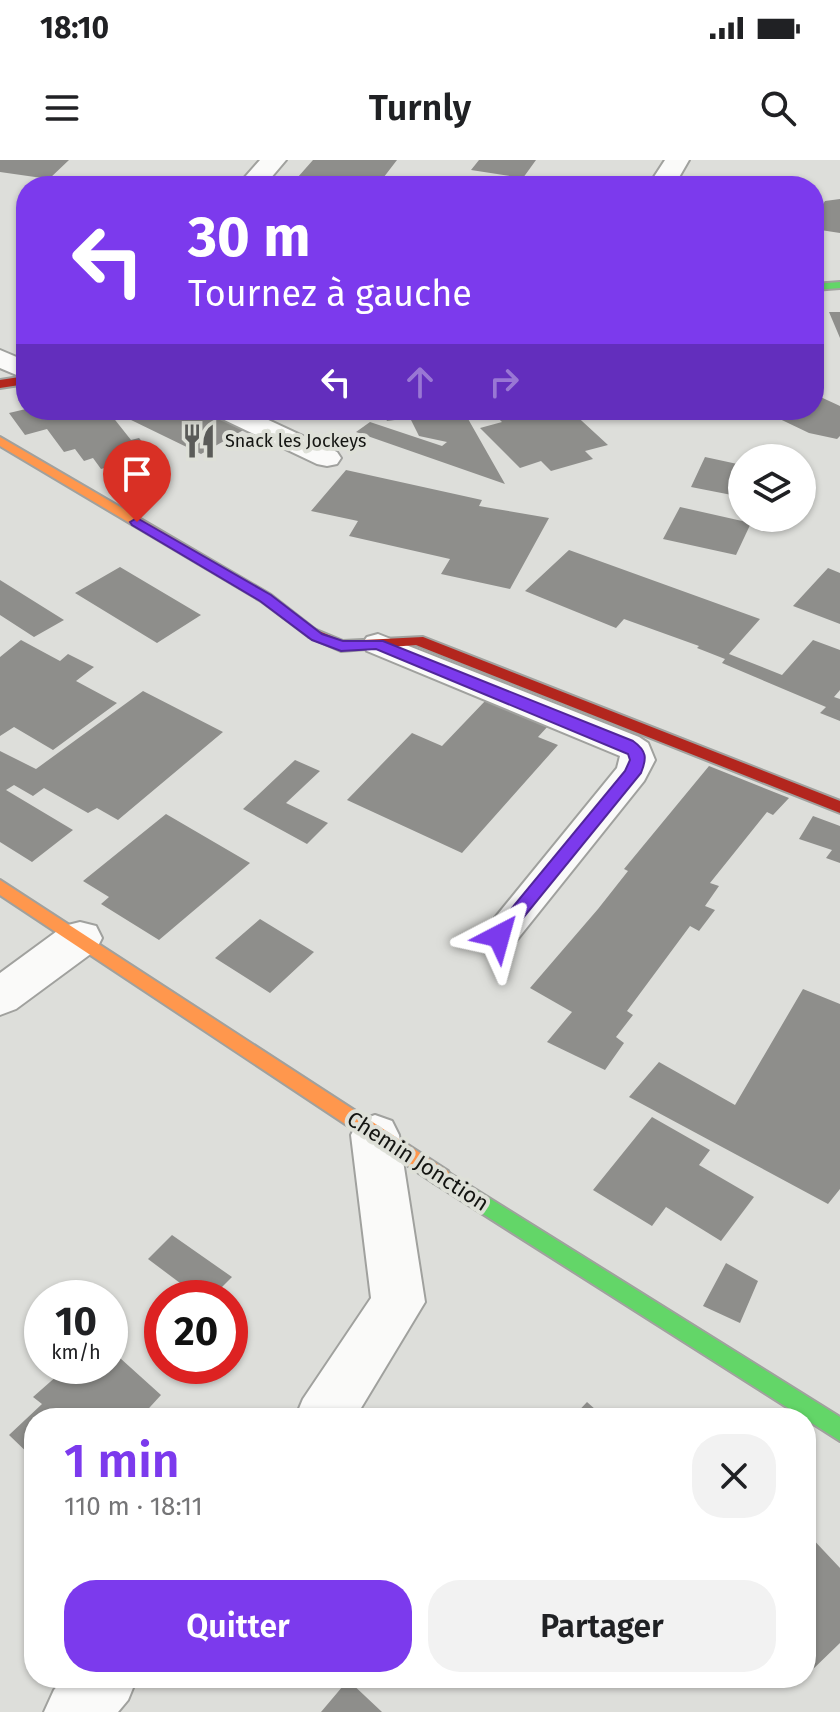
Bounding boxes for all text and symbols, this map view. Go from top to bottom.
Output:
text: 18:10 [40,10,109,46]
icon: menu [40,86,84,130]
text: Turnly [369,86,471,130]
icon: search [756,86,800,130]
text: 30 m [188,204,310,271]
icon: left [56,208,160,312]
text: Tournez à gauche [188,272,472,316]
icon: left [314,360,358,404]
icon: ahead [398,360,442,404]
icon: right [482,360,526,404]
restaurant icon: Snack les Jockeys [180,422,218,460]
place label: Snack les Jockeys [225,430,366,452]
pin [103,440,171,522]
map controls [728,444,816,532]
button: layers [728,444,816,532]
icon: arrive [115,452,159,496]
position arrow [457,894,541,978]
street label: Chemin Jonction [342,1105,494,1217]
speed limit sign: 20 [144,1280,248,1384]
text: 10 [55,1298,97,1346]
text: km/h [51,1340,101,1364]
text: 1 min [64,1432,180,1490]
button: close [692,1434,776,1518]
text: 110 m · 18:11 [64,1491,203,1522]
button: Quitter [64,1580,412,1672]
button: Partager [428,1580,776,1672]

